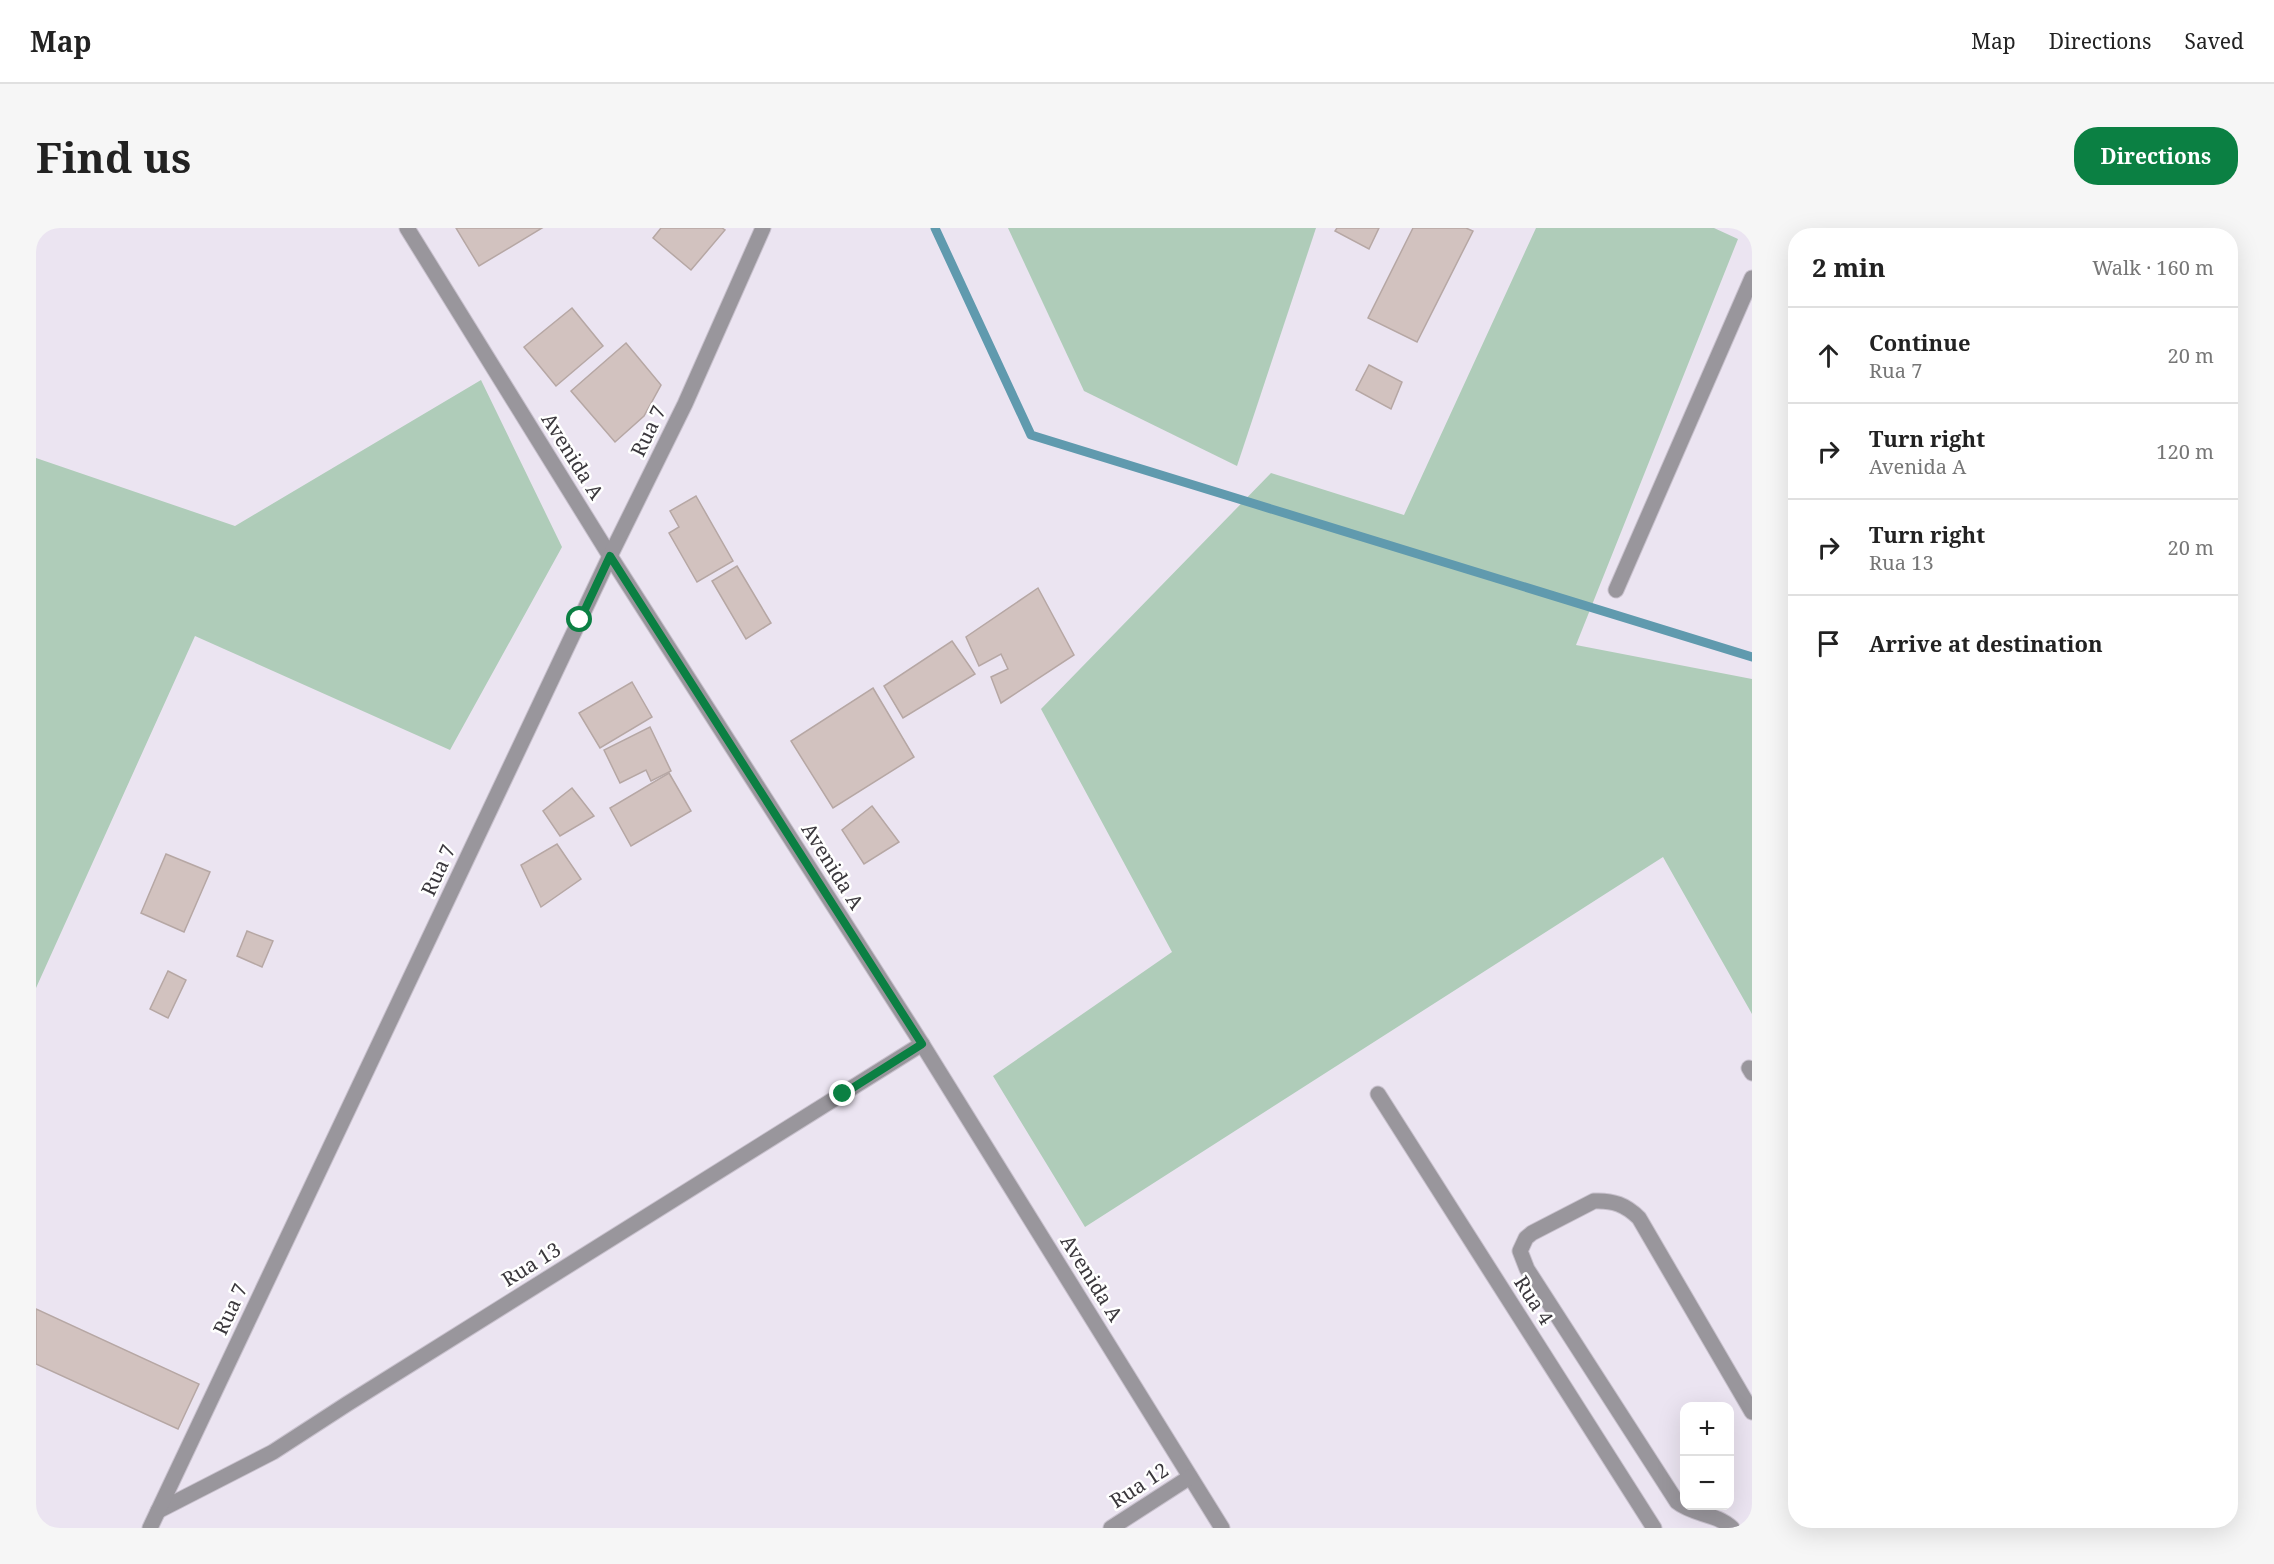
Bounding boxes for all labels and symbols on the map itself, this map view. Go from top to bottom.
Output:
street label: Rua 7 [624,401,672,461]
street label: Avenida A [536,408,611,505]
route start [566,606,592,632]
street label: Avenida A [796,818,871,915]
street label: Rua 7 [414,840,462,900]
route end [829,1080,855,1106]
street label: Avenida A [1055,1230,1130,1327]
street label: Rua 13 [496,1235,566,1293]
street label: Rua 4 [1508,1270,1560,1330]
street label: Rua 7 [206,1279,254,1339]
street label: Rua 12 [1105,1456,1173,1514]

